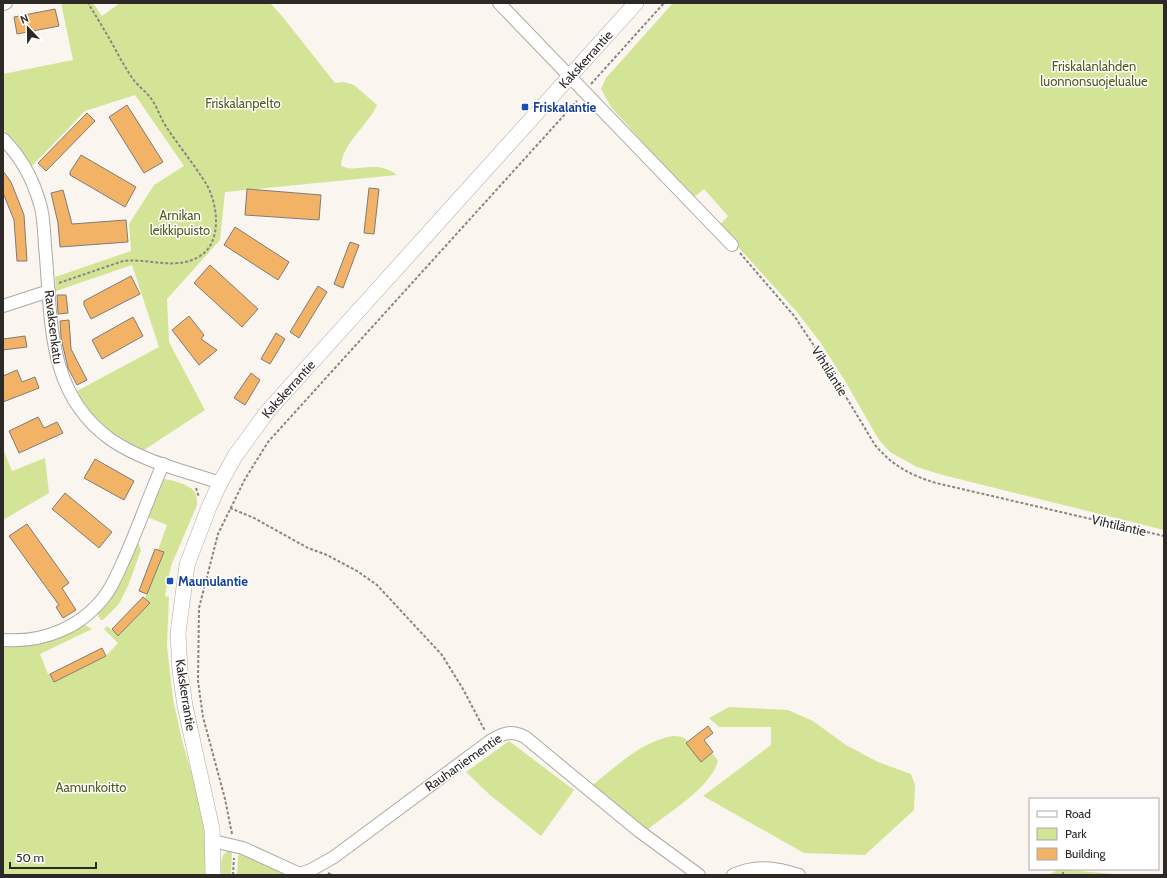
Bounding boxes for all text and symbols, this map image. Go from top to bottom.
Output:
north arrow [8,8,48,48]
text: N [18,11,30,27]
street label: Kakskerrantie [555,27,616,91]
park label: Friskalanlahden luonnonsuojelualue [1040,58,1148,90]
park label: Friskalanpelto [205,95,281,111]
place label: Friskalantie [533,99,597,115]
marker: Friskalantie [520,102,530,112]
park label: Arnikan leikkipuisto [150,207,210,238]
street label: Ravaksenkatu [42,289,67,365]
street label: Vihtiläntie [808,343,852,399]
street label: Kakskerrantie [258,356,318,421]
street label: Vihtiläntie [1090,511,1148,539]
place label: Maunulantie [178,573,248,589]
marker: Maunulantie [165,576,175,586]
street label: Kakskerrantie [172,658,200,732]
street label: Rauhaniementie [422,729,505,794]
park label: Aamunkoitto [55,779,127,795]
legend [1029,798,1159,870]
text: Road [1065,806,1091,821]
text: Park [1065,826,1087,841]
scale bar [10,844,96,870]
text: Building [1065,846,1107,861]
text: 50 m [16,850,44,865]

